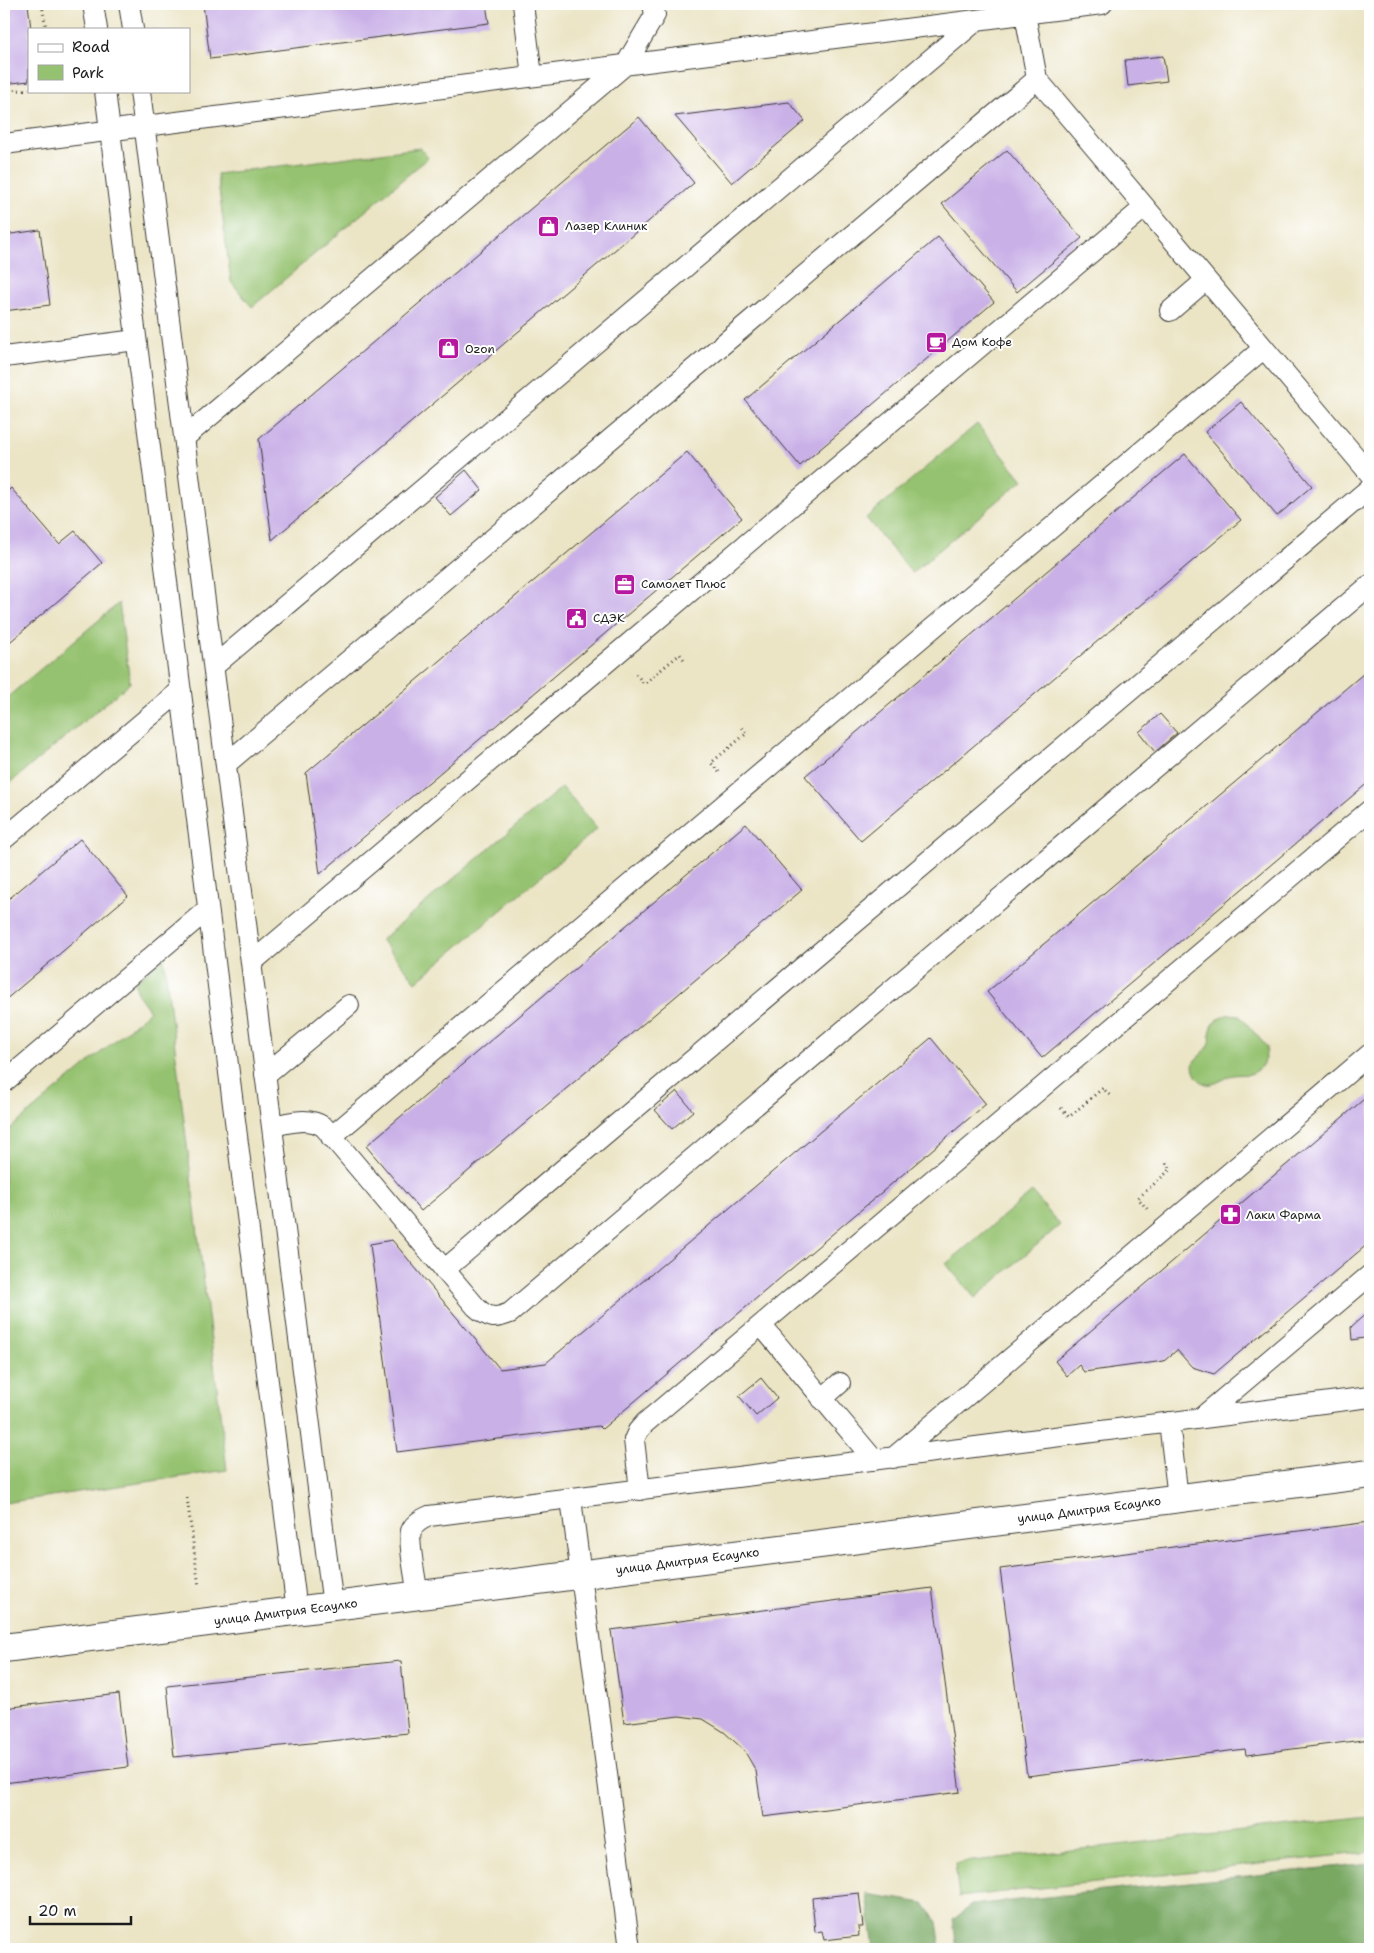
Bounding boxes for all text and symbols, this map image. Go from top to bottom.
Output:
legend [28,28,190,92]
text: Road [72,37,110,57]
text: Park [72,63,104,83]
shop icon: Лазер Клиник [537,214,561,238]
place label: Лазер Клиник [565,218,648,234]
cafe icon: Дом Кофе [924,330,948,354]
place label: Дом Кофе [952,334,1012,350]
shop icon: Ozon [437,337,461,361]
place label: Ozon [465,341,495,357]
office icon: Самолет Плюс [613,572,637,596]
place label: Самолет Плюс [641,576,726,592]
public building icon: СДЭК [565,606,589,630]
place label: СДЭК [593,610,625,626]
pharmacy icon: Лаки Фарма [1218,1203,1242,1227]
place label: Лаки Фарма [1246,1207,1322,1223]
street label: улица Дмитрия Есаулко [1016,1493,1162,1527]
street label: улица Дмитрия Есаулко [615,1544,760,1578]
street label: улица Дмитрия Есаулко [213,1595,358,1629]
scale bar [30,1893,131,1925]
text: 20 m [38,1901,77,1921]

